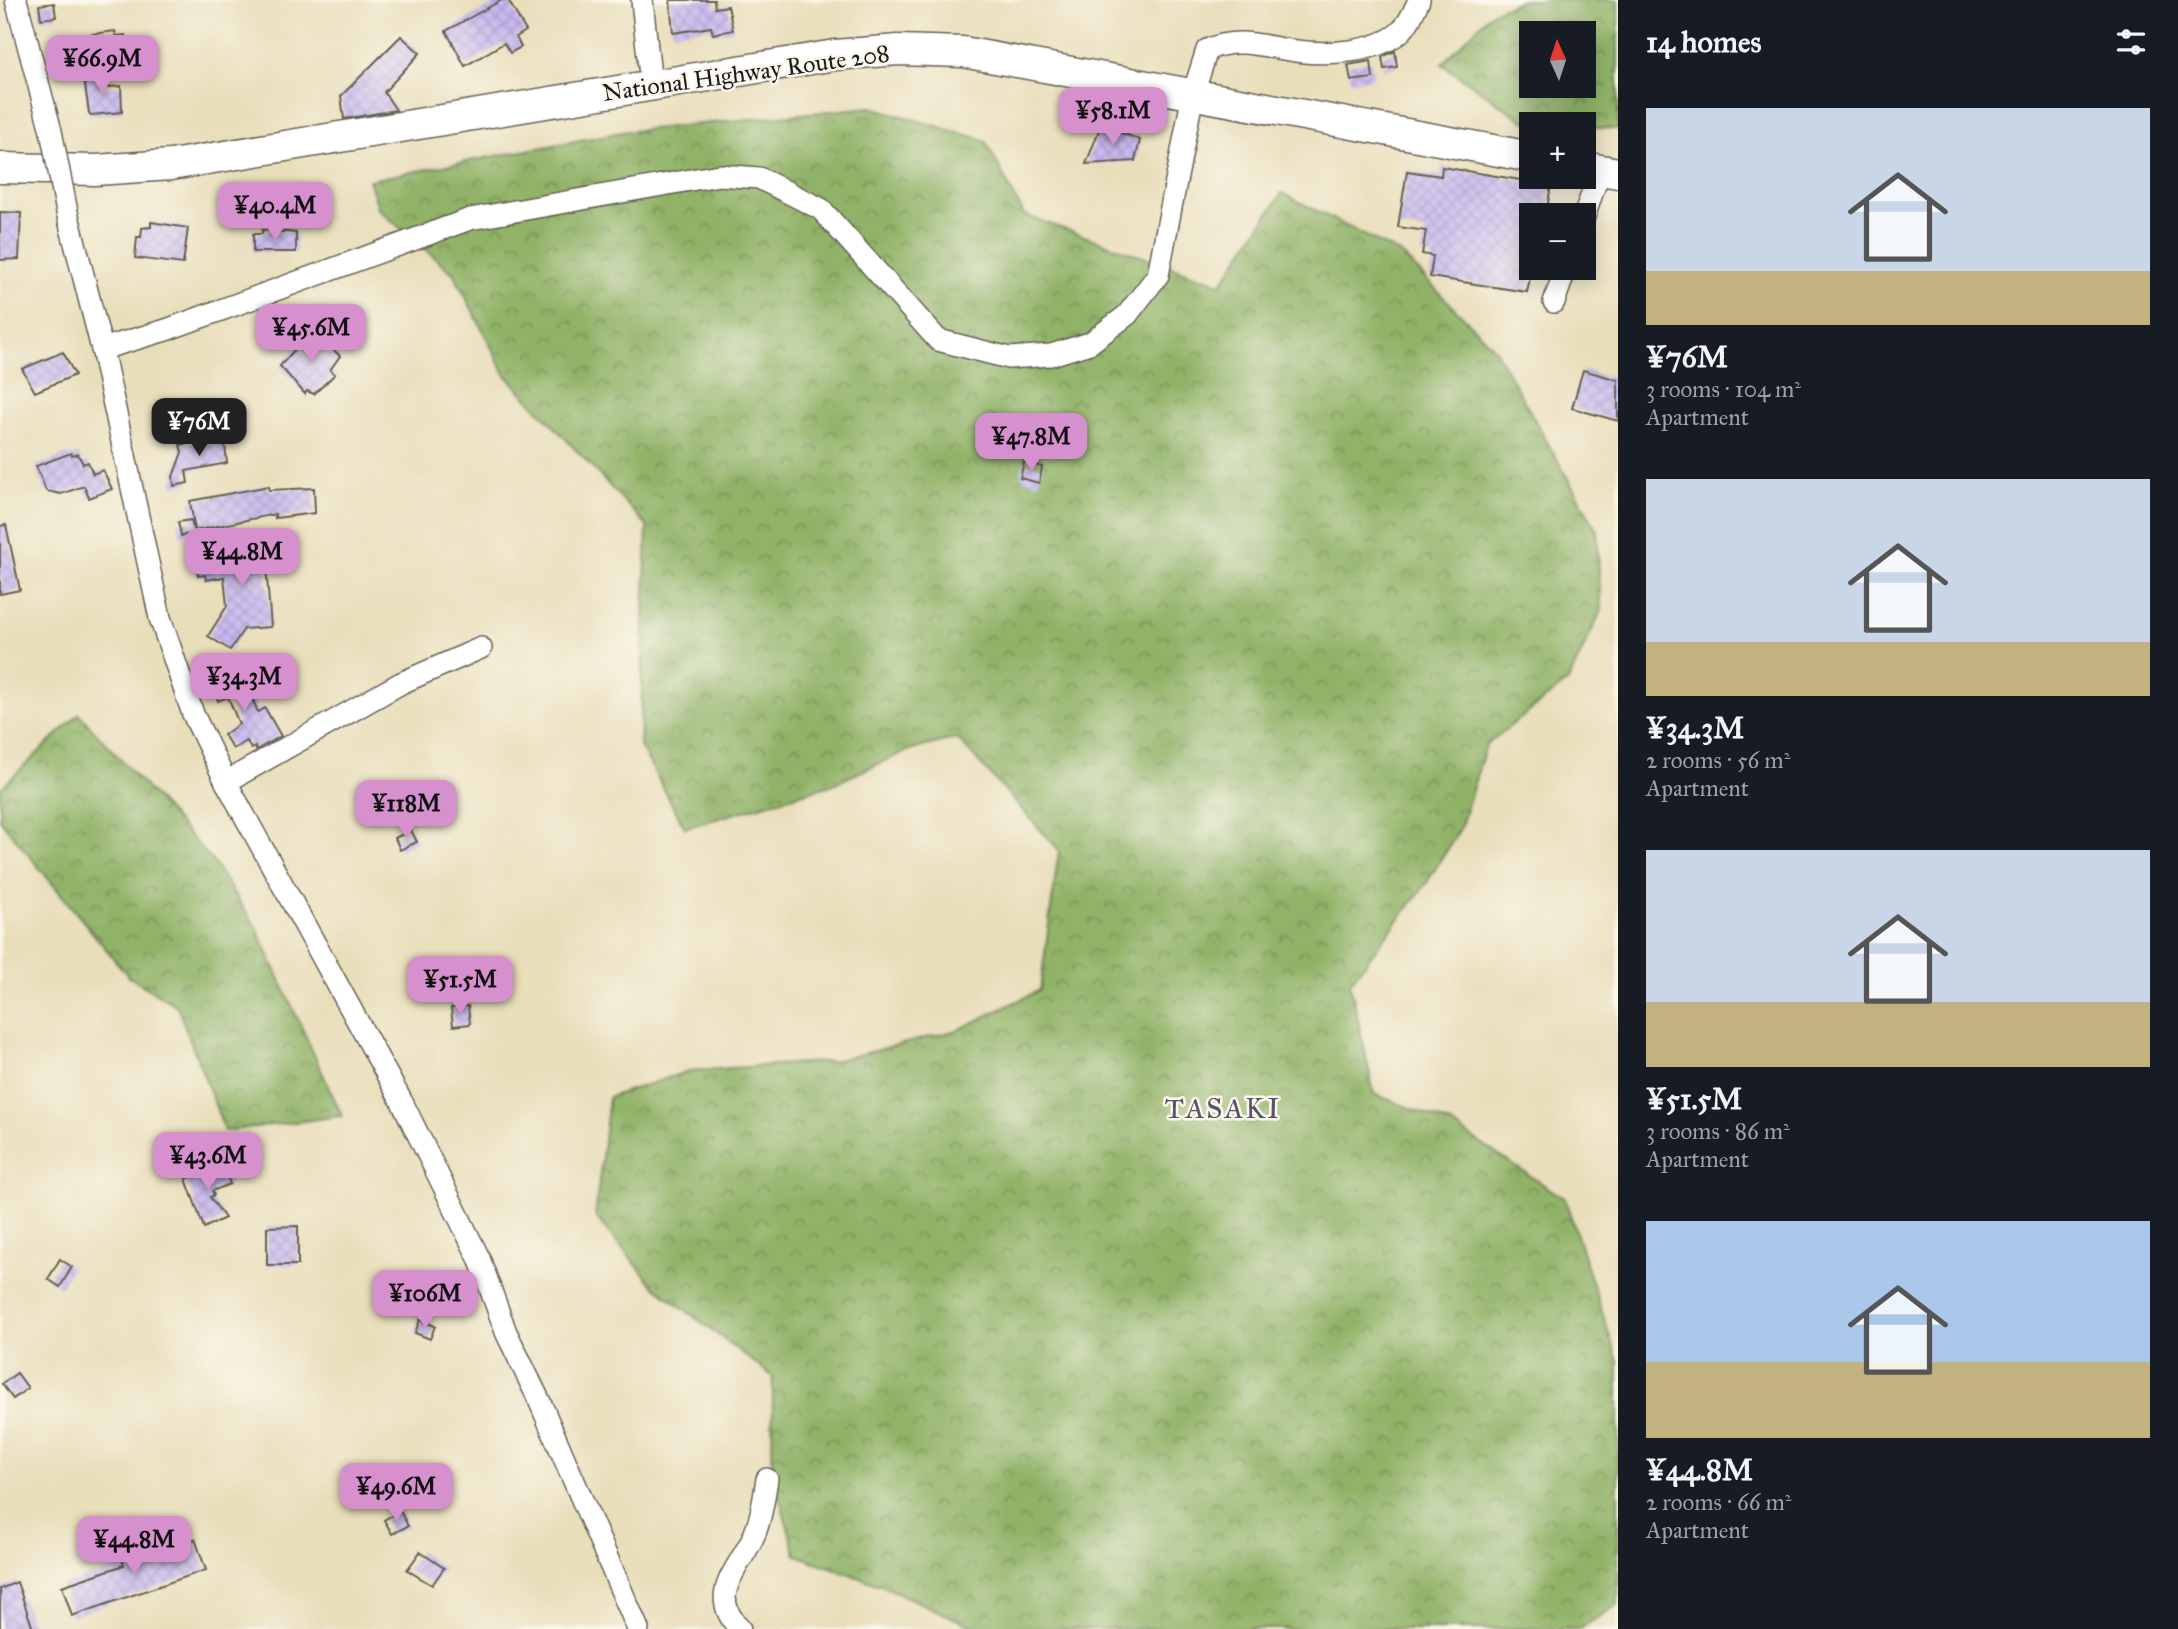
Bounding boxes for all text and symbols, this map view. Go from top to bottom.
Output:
north arrow [1519,21,1596,98]
map controls [1519,21,1596,280]
icon: filters [2112,23,2150,61]
text: 14 homes [1646,24,1761,60]
pin: ¥66.9M [45,36,159,95]
street label: National Highway Route 208 [601,38,891,108]
text: ¥66.9M [62,44,142,72]
pin: ¥58.1M [1056,88,1170,147]
text: ¥58.1M [1075,96,1151,124]
button: + [1519,112,1596,189]
icon: home [1835,154,1961,280]
pin: ¥40.4M [218,182,332,242]
text: ¥40.4M [234,191,316,219]
button: − [1519,203,1596,280]
pin: ¥45.6M [254,304,368,364]
text: ¥45.6M [272,313,350,341]
text: ¥76M [1646,339,1728,375]
text: 3 rooms · 104 m² [1646,375,1801,403]
pin: ¥76M [158,398,240,458]
text: Apartment [1646,403,1749,431]
text: ¥76M [168,407,230,435]
pin: ¥47.8M [974,414,1088,473]
text: ¥47.8M [991,422,1071,450]
icon: home [1835,525,1961,651]
pin: ¥44.8M [185,528,299,588]
text: ¥44.8M [201,537,283,565]
pin: ¥34.3M [187,654,301,713]
text: ¥34.3M [206,662,282,690]
text: ¥34.3M [1646,710,1744,746]
text: 2 rooms · 56 m² [1646,746,1790,774]
text: Apartment [1646,774,1749,802]
pin: ¥118M [357,780,455,840]
text: ¥118M [371,789,441,817]
icon: home [1835,896,1961,1022]
pin: ¥51.5M [403,956,517,1016]
text: ¥51.5M [423,965,497,993]
text: ¥51.5M [1646,1081,1742,1117]
district label: TASAKI [1165,1091,1281,1126]
text: 3 rooms · 86 m² [1646,1117,1790,1145]
pin: ¥43.6M [151,1132,265,1192]
text: ¥43.6M [169,1141,247,1169]
text: Apartment [1646,1145,1749,1173]
icon: home [1835,1267,1961,1393]
pin: ¥106M [376,1270,474,1330]
text: ¥106M [389,1279,461,1307]
text: ¥44.8M [1646,1452,1753,1488]
pin: ¥49.6M [339,1464,453,1523]
text: ¥49.6M [356,1472,436,1500]
text: 2 rooms · 66 m² [1646,1488,1791,1516]
pin: ¥44.8M [77,1516,191,1576]
text: Apartment [1646,1516,1749,1544]
text: ¥44.8M [93,1525,175,1553]

